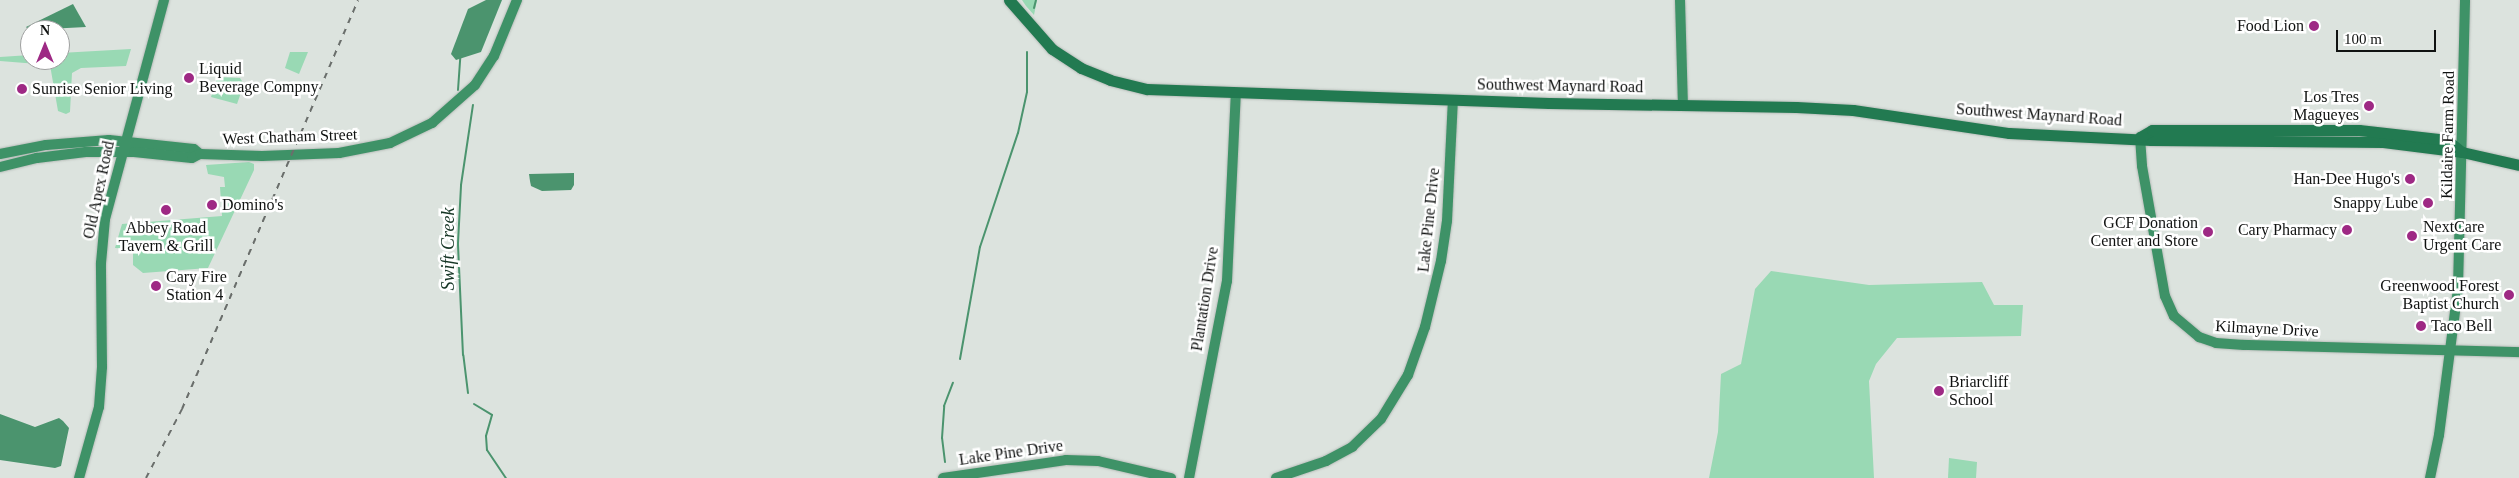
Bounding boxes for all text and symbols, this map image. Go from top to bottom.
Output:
place label: Food Lion [2237,16,2304,36]
north arrow [20,20,70,70]
marker: Food Lion [2308,20,2320,32]
scale bar [2339,20,2439,52]
text: N [40,23,50,38]
text: 100 m [2344,31,2382,47]
place label: Liquid Beverage Compny [199,59,319,97]
street label: Kildaire Farm Road [2437,71,2459,199]
marker: Liquid Beverage Compny [183,72,195,84]
street label: Southwest Maynard Road [1477,75,1643,97]
place label: Sunrise Senior Living [32,79,172,99]
marker: Sunrise Senior Living [16,83,28,95]
place label: Los Tres Magueyes [2293,87,2359,125]
street label: Southwest Maynard Road [1955,100,2123,130]
marker: Los Tres Magueyes [2363,100,2375,112]
street label: West Chatham Street [222,125,358,149]
street label: Old Apex Road [79,139,119,241]
street label: Lake Pine Drive [1414,167,1444,273]
place label: Han-Dee Hugo's [2294,169,2400,189]
marker: Han-Dee Hugo's [2404,173,2416,185]
place label: Snappy Lube [2333,193,2418,213]
place label: Domino's [222,195,284,215]
marker: Snappy Lube [2422,197,2434,209]
marker: Domino's [206,199,218,211]
marker: Abbey Road Tavern & Grill [160,204,172,216]
water label: Swift Creek [437,208,459,290]
place label: GCF Donation Center and Store [2090,213,2198,251]
place label: NextCare Urgent Care [2423,217,2501,255]
place label: Abbey Road Tavern & Grill [119,218,213,256]
place label: Cary Pharmacy [2238,220,2337,240]
marker: Cary Pharmacy [2341,224,2353,236]
marker: GCF Donation Center and Store [2202,226,2214,238]
marker: NextCare Urgent Care [2405,229,2419,243]
street label: Plantation Drive [1187,245,1223,353]
place label: Cary Fire Station 4 [166,267,227,305]
place label: Greenwood Forest Baptist Church [2380,276,2499,314]
marker: Cary Fire Station 4 [150,280,162,292]
marker: Greenwood Forest Baptist Church [2503,289,2515,301]
place label: Taco Bell [2431,316,2493,336]
street label: Kilmayne Drive [2215,317,2319,341]
marker: Taco Bell [2415,320,2427,332]
place label: Briarcliff School [1949,372,2008,410]
marker: Briarcliff School [1933,385,1945,397]
street label: Lake Pine Drive [958,436,1064,470]

